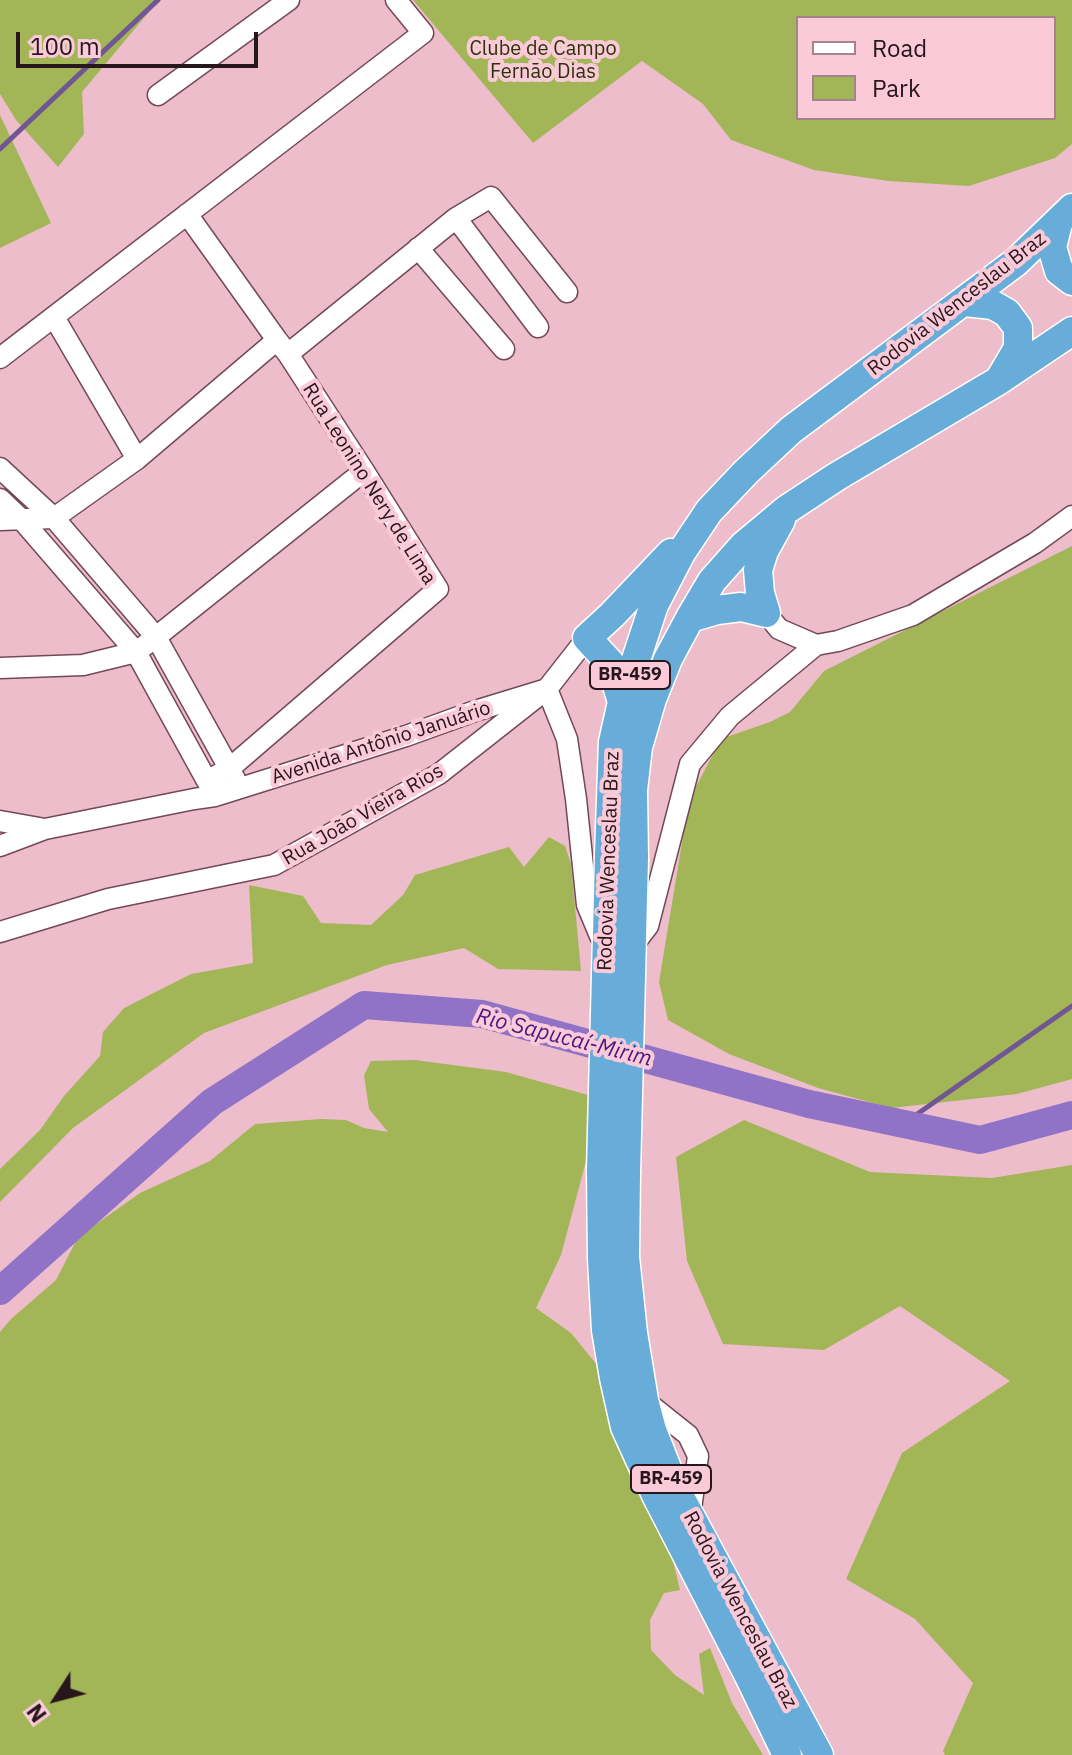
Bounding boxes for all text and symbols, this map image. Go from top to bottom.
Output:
scale bar [20,16,262,66]
legend [796,16,1056,120]
text: 100 m [30,30,100,62]
text: Road [872,32,927,64]
park label: Clube de Campo Fernão Dias [469,37,617,84]
text: Park [872,72,921,104]
street label: Rodovia Wenceslau Braz [863,227,1051,381]
street label: Rua Leonino Nery de Lima [297,379,441,589]
road number: BR-459 [590,661,670,689]
street label: Avenida Antônio Januário [268,696,494,790]
street label: Rodovia Wenceslau Braz [593,751,625,971]
street label: Rua João Vieira Rios [278,759,448,871]
water label: Rio Sapucaí-Mirim [473,1003,655,1073]
road number: BR-459 [631,1465,711,1493]
street label: Rodovia Wenceslau Braz [678,1507,802,1713]
north arrow [16,1659,96,1739]
text: N [20,1698,53,1728]

